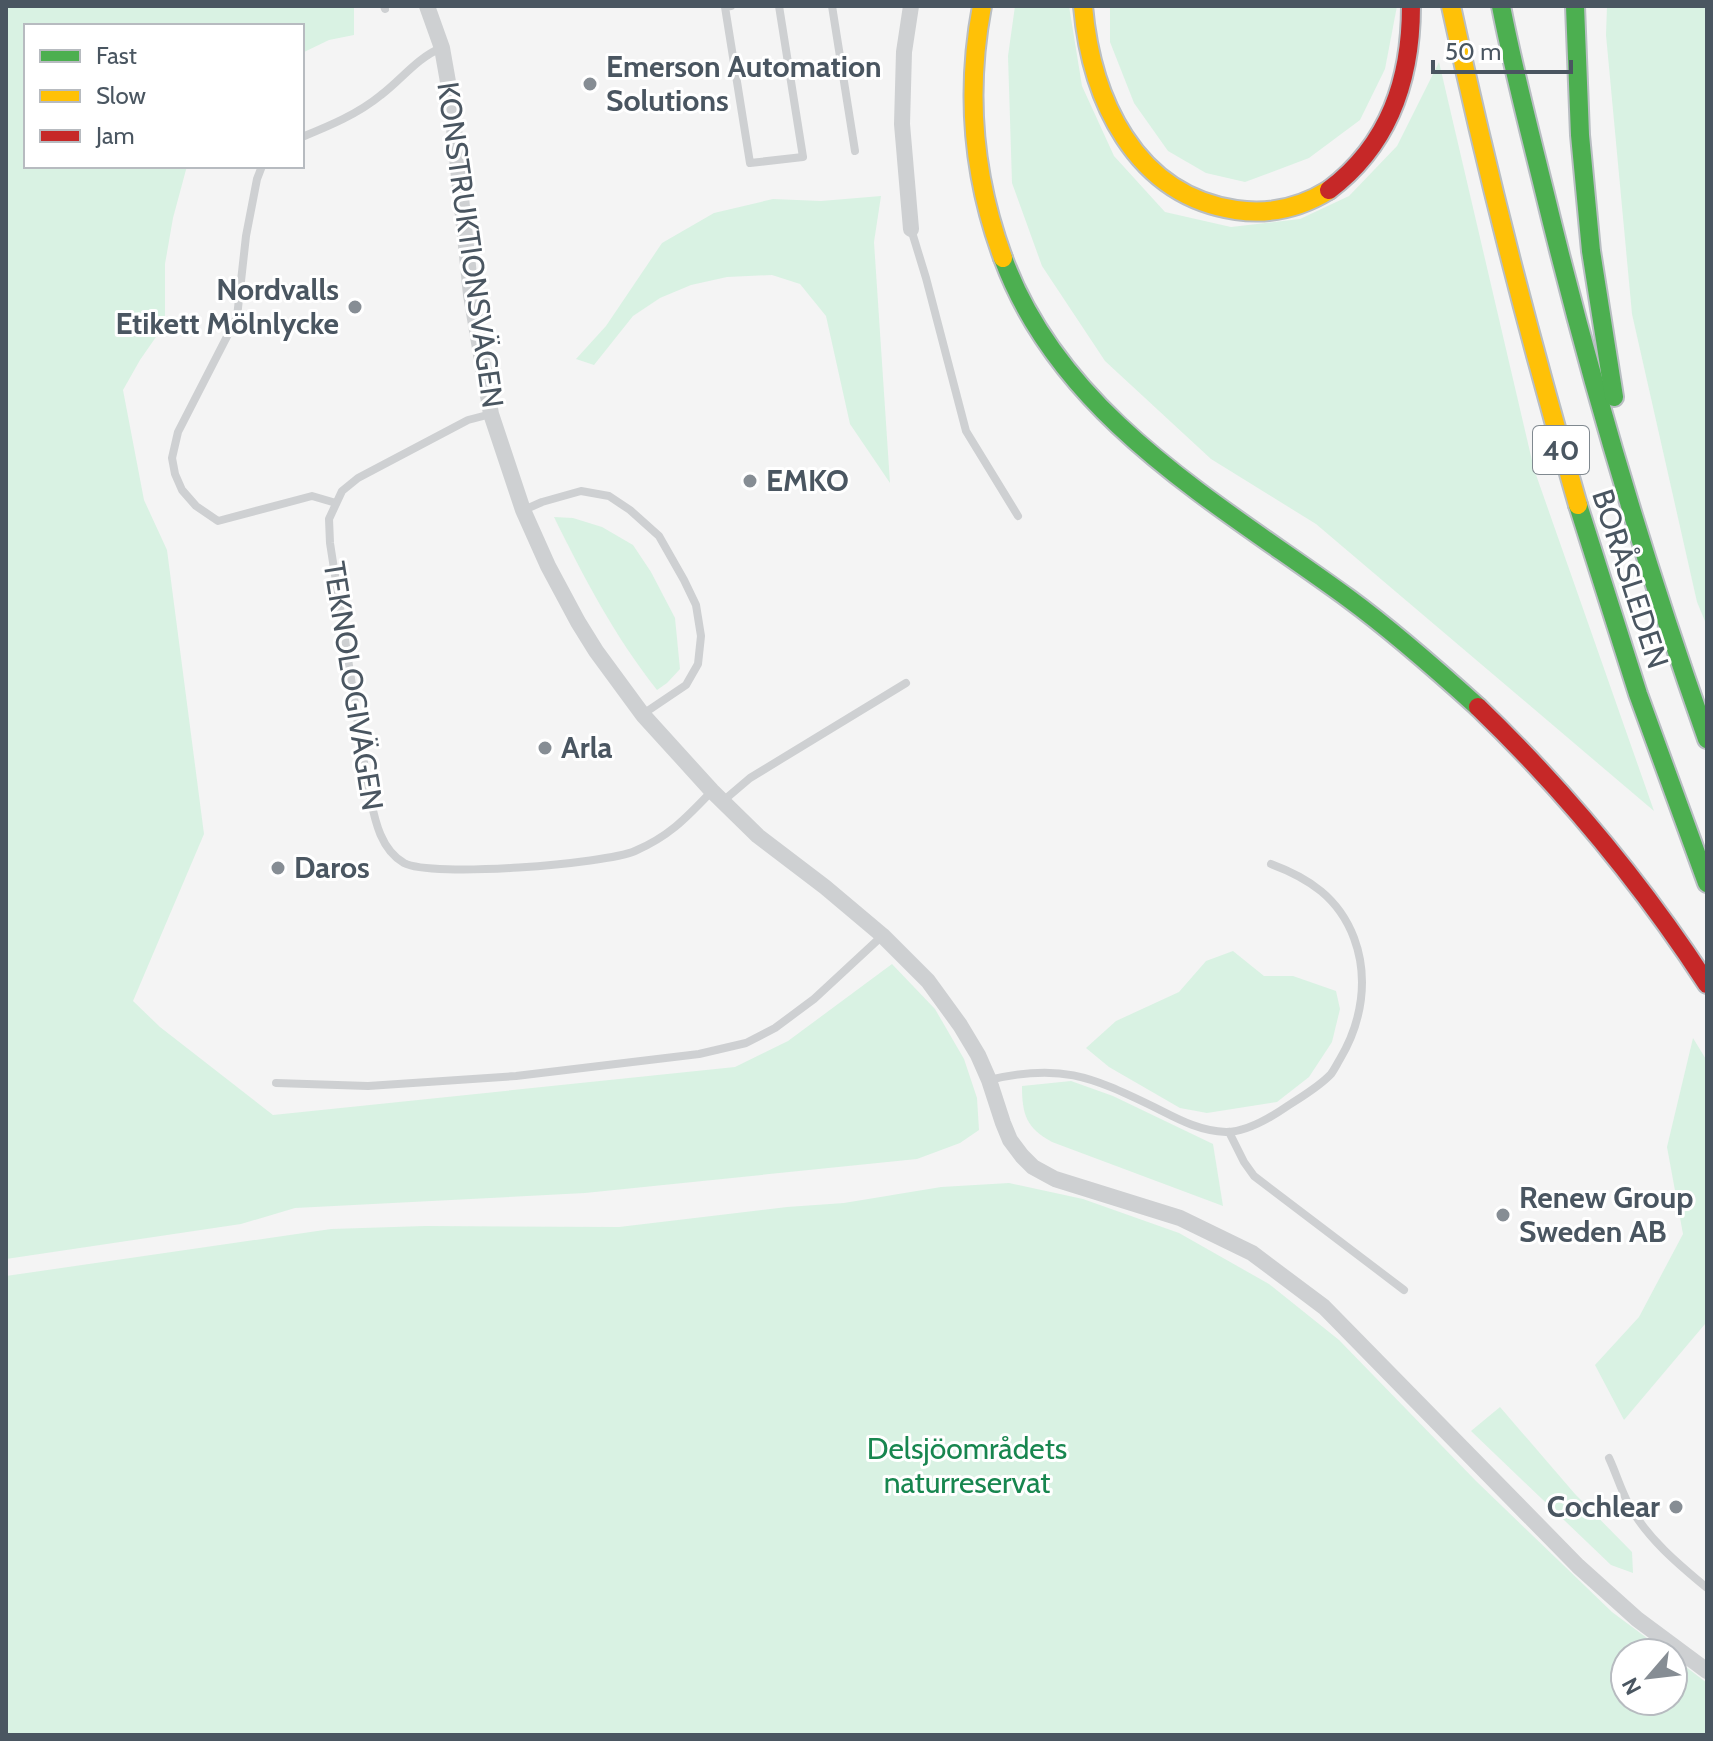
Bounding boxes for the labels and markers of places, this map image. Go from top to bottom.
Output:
place label: Emerson Automation Solutions [606,48,882,119]
marker: Emerson Automation Solutions [581,75,599,93]
place label: Nordvalls Etikett Mölnlycke [115,271,339,342]
marker: Nordvalls Etikett Mölnlycke [346,298,364,316]
place label: EMKO [766,462,849,499]
marker: EMKO [741,472,759,490]
place label: Arla [561,729,613,766]
marker: Arla [536,739,554,757]
place label: Daros [294,849,370,886]
marker: Daros [269,859,287,877]
place label: Renew Group Sweden AB [1519,1179,1693,1250]
marker: Renew Group Sweden AB [1494,1206,1512,1224]
place label: Cochlear [1547,1488,1660,1525]
marker: Cochlear [1667,1498,1685,1516]

